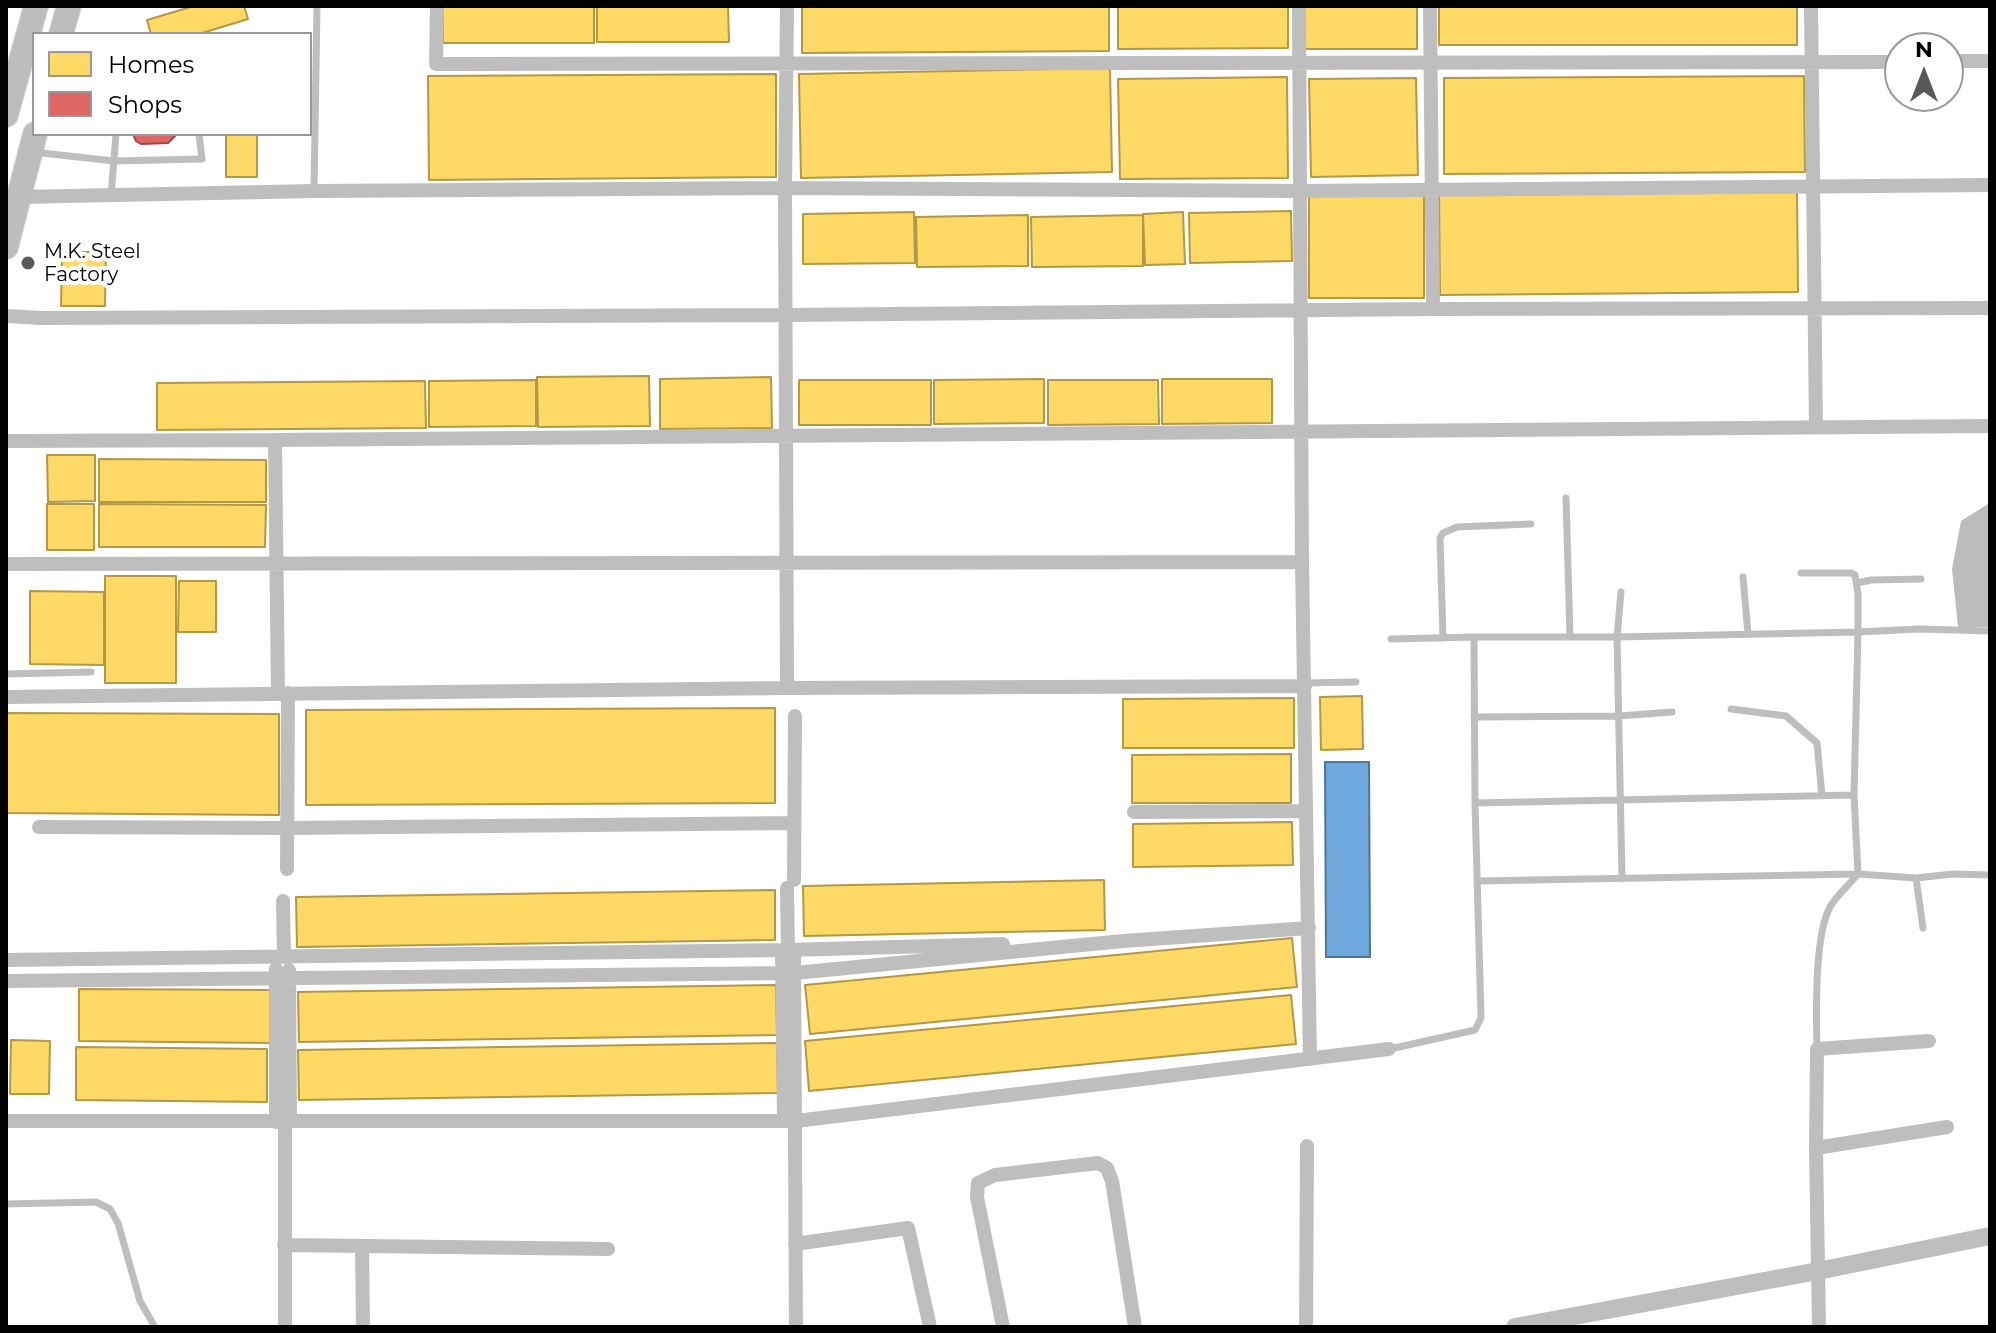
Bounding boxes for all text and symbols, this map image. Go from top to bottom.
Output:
legend [32,32,312,136]
north arrow [1884,32,1964,112]
text: N [1915,36,1933,63]
text: Homes [108,50,194,79]
text: Shops [108,90,182,119]
place label: M.K. Steel Factory [44,240,141,287]
marker: M.K. Steel Factory [19,254,37,272]

